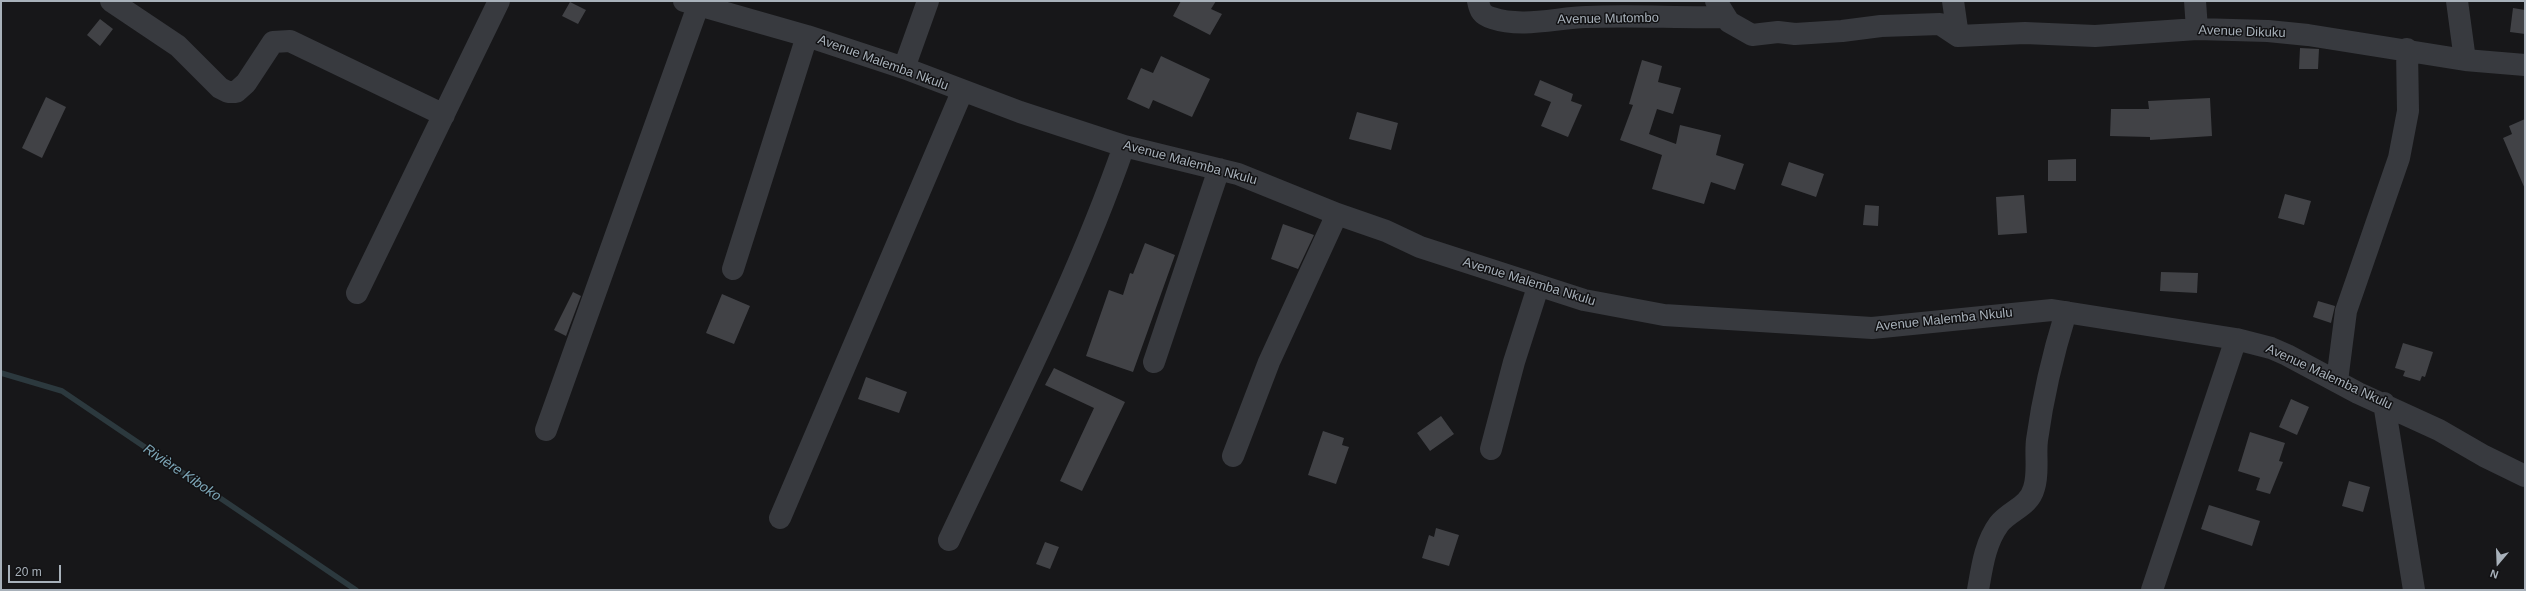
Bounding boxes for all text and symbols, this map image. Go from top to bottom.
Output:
street label: Avenue Mutombo [1557,10,1659,28]
street label: Avenue Dikuku [2198,23,2286,41]
street label: Avenue Malemba Nkulu [816,32,950,94]
street label: Avenue Malemba Nkulu [1121,138,1259,188]
street label: Avenue Malemba Nkulu [1461,254,1597,310]
street label: Avenue Malemba Nkulu [1875,305,2013,335]
street label: Avenue Malemba Nkulu [2263,341,2395,413]
water label: Rivière Kiboko [140,441,224,505]
north arrow [2478,543,2518,583]
scale bar [10,557,63,583]
text: 20 m [15,565,42,579]
text: N [2488,567,2500,581]

